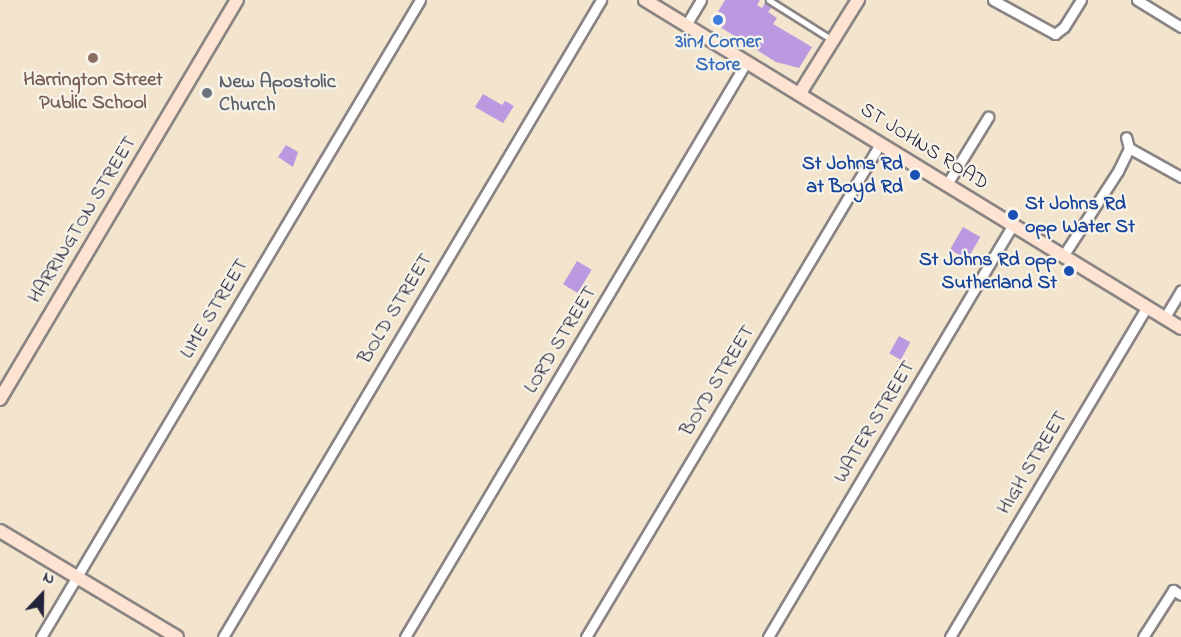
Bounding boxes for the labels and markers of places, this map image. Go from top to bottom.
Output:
marker: 3in1 Corner Store [711,13,725,27]
place label: 3in1 Corner Store [675,30,761,77]
marker: Harrington Street Public School [86,51,100,65]
place label: Harrington Street Public School [23,68,163,115]
place label: New Apostolic Church [219,70,336,117]
marker: New Apostolic Church [200,86,214,100]
place label: St Johns Rd at Boyd Rd [802,152,903,199]
marker: St Johns Rd at Boyd Rd [908,168,922,182]
place label: St Johns Rd opp Water St [1025,192,1135,239]
marker: St Johns Rd opp Water St [1006,208,1020,222]
place label: St Johns Rd opp Sutherland St [919,248,1057,295]
marker: St Johns Rd opp Sutherland St [1062,264,1076,278]

